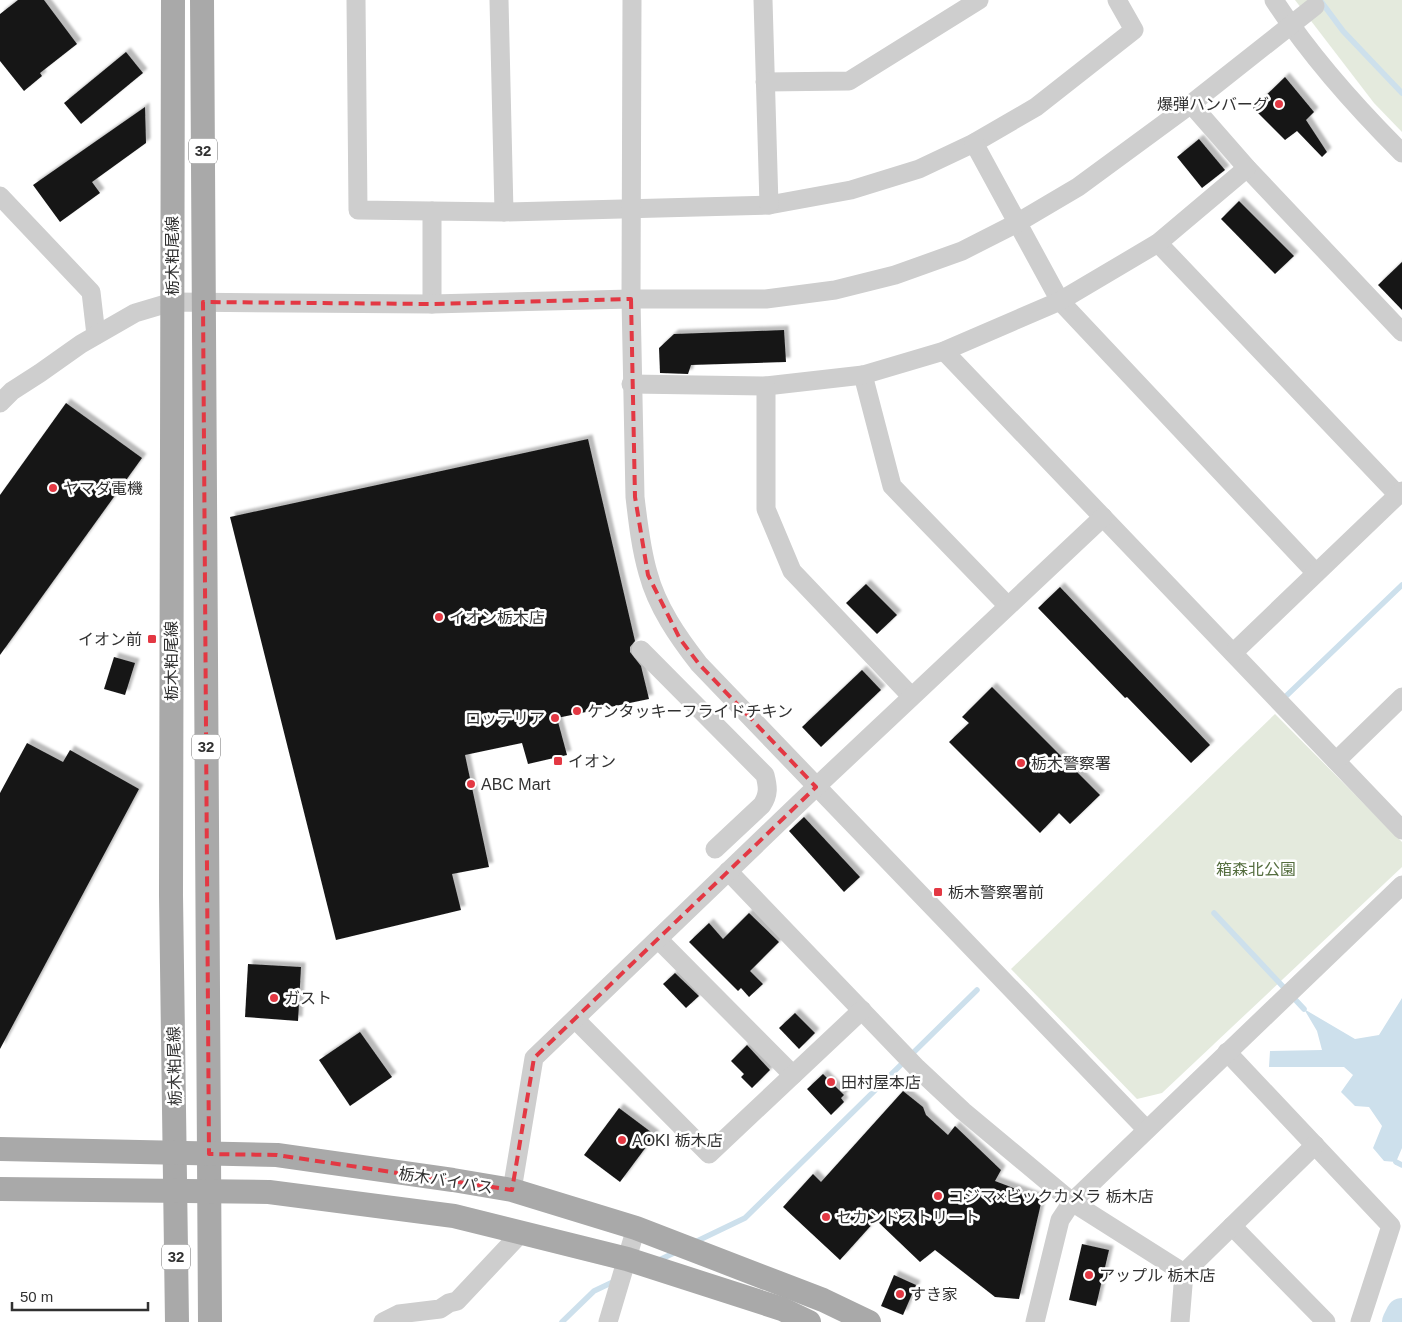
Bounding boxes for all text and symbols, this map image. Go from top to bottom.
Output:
place label: 爆弾ハンバーグ [1157,96,1269,113]
marker: 爆弾ハンバーグ [1273,98,1285,110]
road number: 32 [189,138,217,164]
street label: 栃木粕尾線 [164,216,181,296]
place label: ヤマダ電機 [63,480,143,497]
marker: ヤマダ電機 [47,482,59,494]
place label: イオン栃木店 [449,609,545,626]
marker: イオン栃木店 [433,611,445,623]
street label: 栃木粕尾線 [163,621,180,701]
place label: イオン前 [78,631,142,648]
marker: イオン前 [146,633,158,645]
place label: ケンタッキーフライドチキン [587,703,793,720]
marker: ケンタッキーフライドチキン [571,705,583,717]
place label: ロッテリア [465,710,545,727]
marker: ロッテリア [549,712,561,724]
road number: 32 [192,734,220,760]
place label: イオン [568,753,616,770]
marker: イオン [552,755,564,767]
place label: 栃木警察署 [1031,755,1111,772]
marker: 栃木警察署 [1015,757,1027,769]
place label: ABC Mart [481,776,551,793]
marker: ABC Mart [465,778,477,790]
park label: 箱森北公園 [1216,861,1296,878]
place label: 栃木警察署前 [948,884,1044,901]
marker: 栃木警察署前 [932,886,944,898]
place label: ガスト [284,990,332,1007]
marker: ガスト [268,992,280,1004]
street label: 栃木粕尾線 [165,1026,184,1106]
place label: 田村屋本店 [841,1074,921,1091]
marker: 田村屋本店 [825,1076,837,1088]
place label: AOKI 栃木店 [632,1132,723,1149]
marker: AOKI 栃木店 [616,1134,628,1146]
street label: 栃木バイパス [397,1165,495,1196]
place label: コジマ×ビックカメラ 栃木店 [948,1188,1154,1205]
marker: コジマ×ビックカメラ 栃木店 [932,1190,944,1202]
place label: セカンドストリート [836,1209,980,1226]
marker: セカンドストリート [820,1211,832,1223]
road number: 32 [162,1244,190,1270]
place label: アップル 栃木店 [1099,1267,1215,1284]
marker: アップル 栃木店 [1083,1269,1095,1281]
scale bar [12,1280,149,1312]
place label: すき家 [910,1286,958,1303]
text: 50 m [20,1288,53,1305]
marker: すき家 [894,1288,906,1300]

